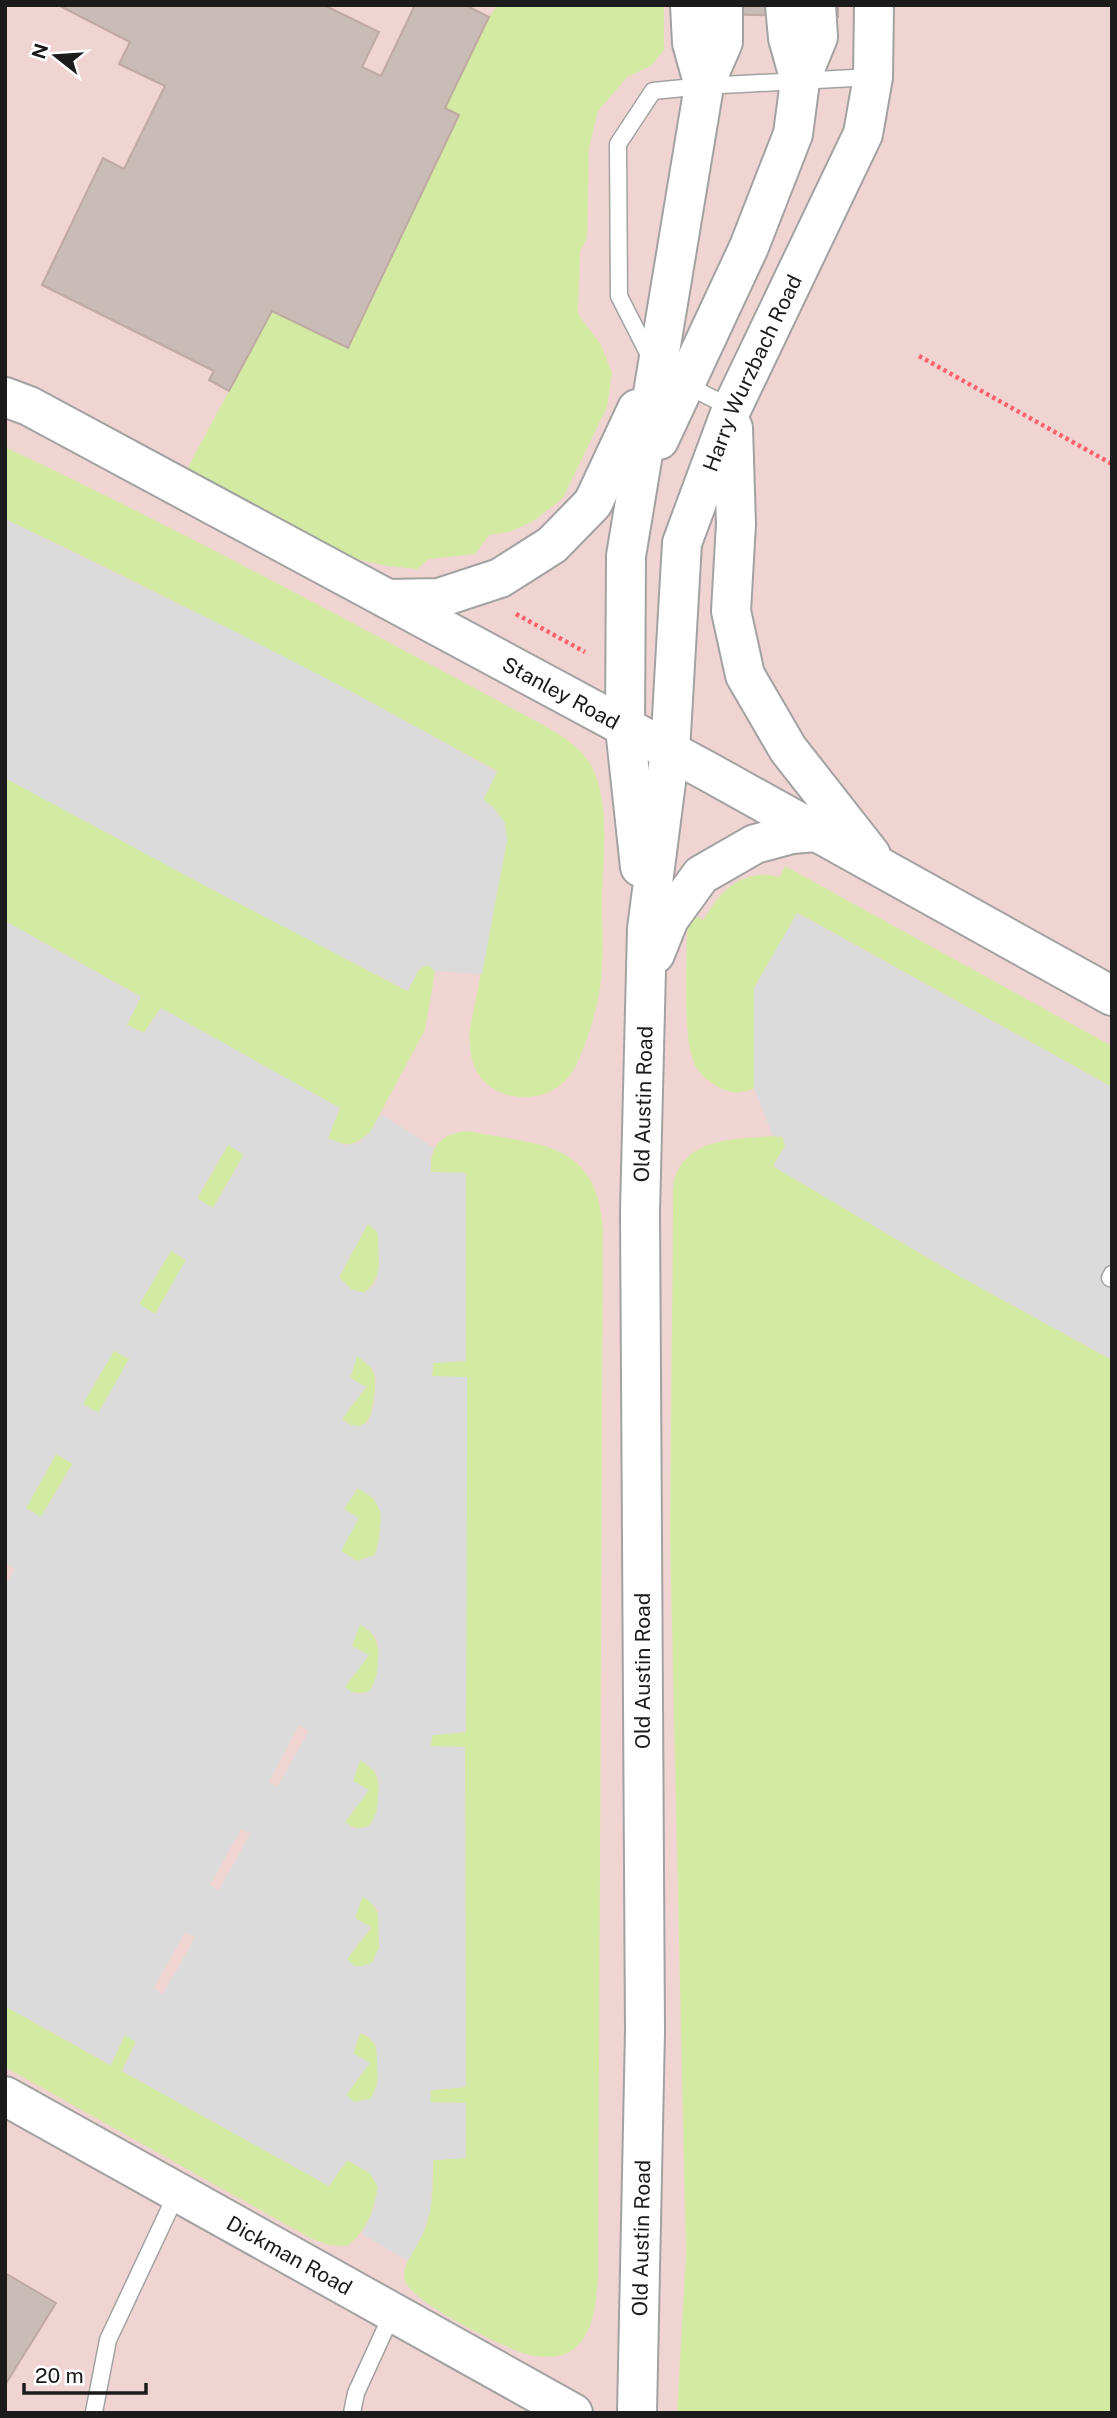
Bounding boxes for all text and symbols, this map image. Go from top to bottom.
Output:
north arrow [21,21,91,91]
text: N [27,41,52,61]
street label: Harry Wurzbach Road [697,270,807,475]
street label: Stanley Road [498,651,624,734]
street label: Old Austin Road [628,1026,657,1183]
street label: Old Austin Road [630,1593,655,1749]
street label: Old Austin Road [627,2159,655,2317]
street label: Dickman Road [223,2210,357,2300]
scale bar [24,2352,147,2396]
text: 20 m [35,2363,84,2388]

